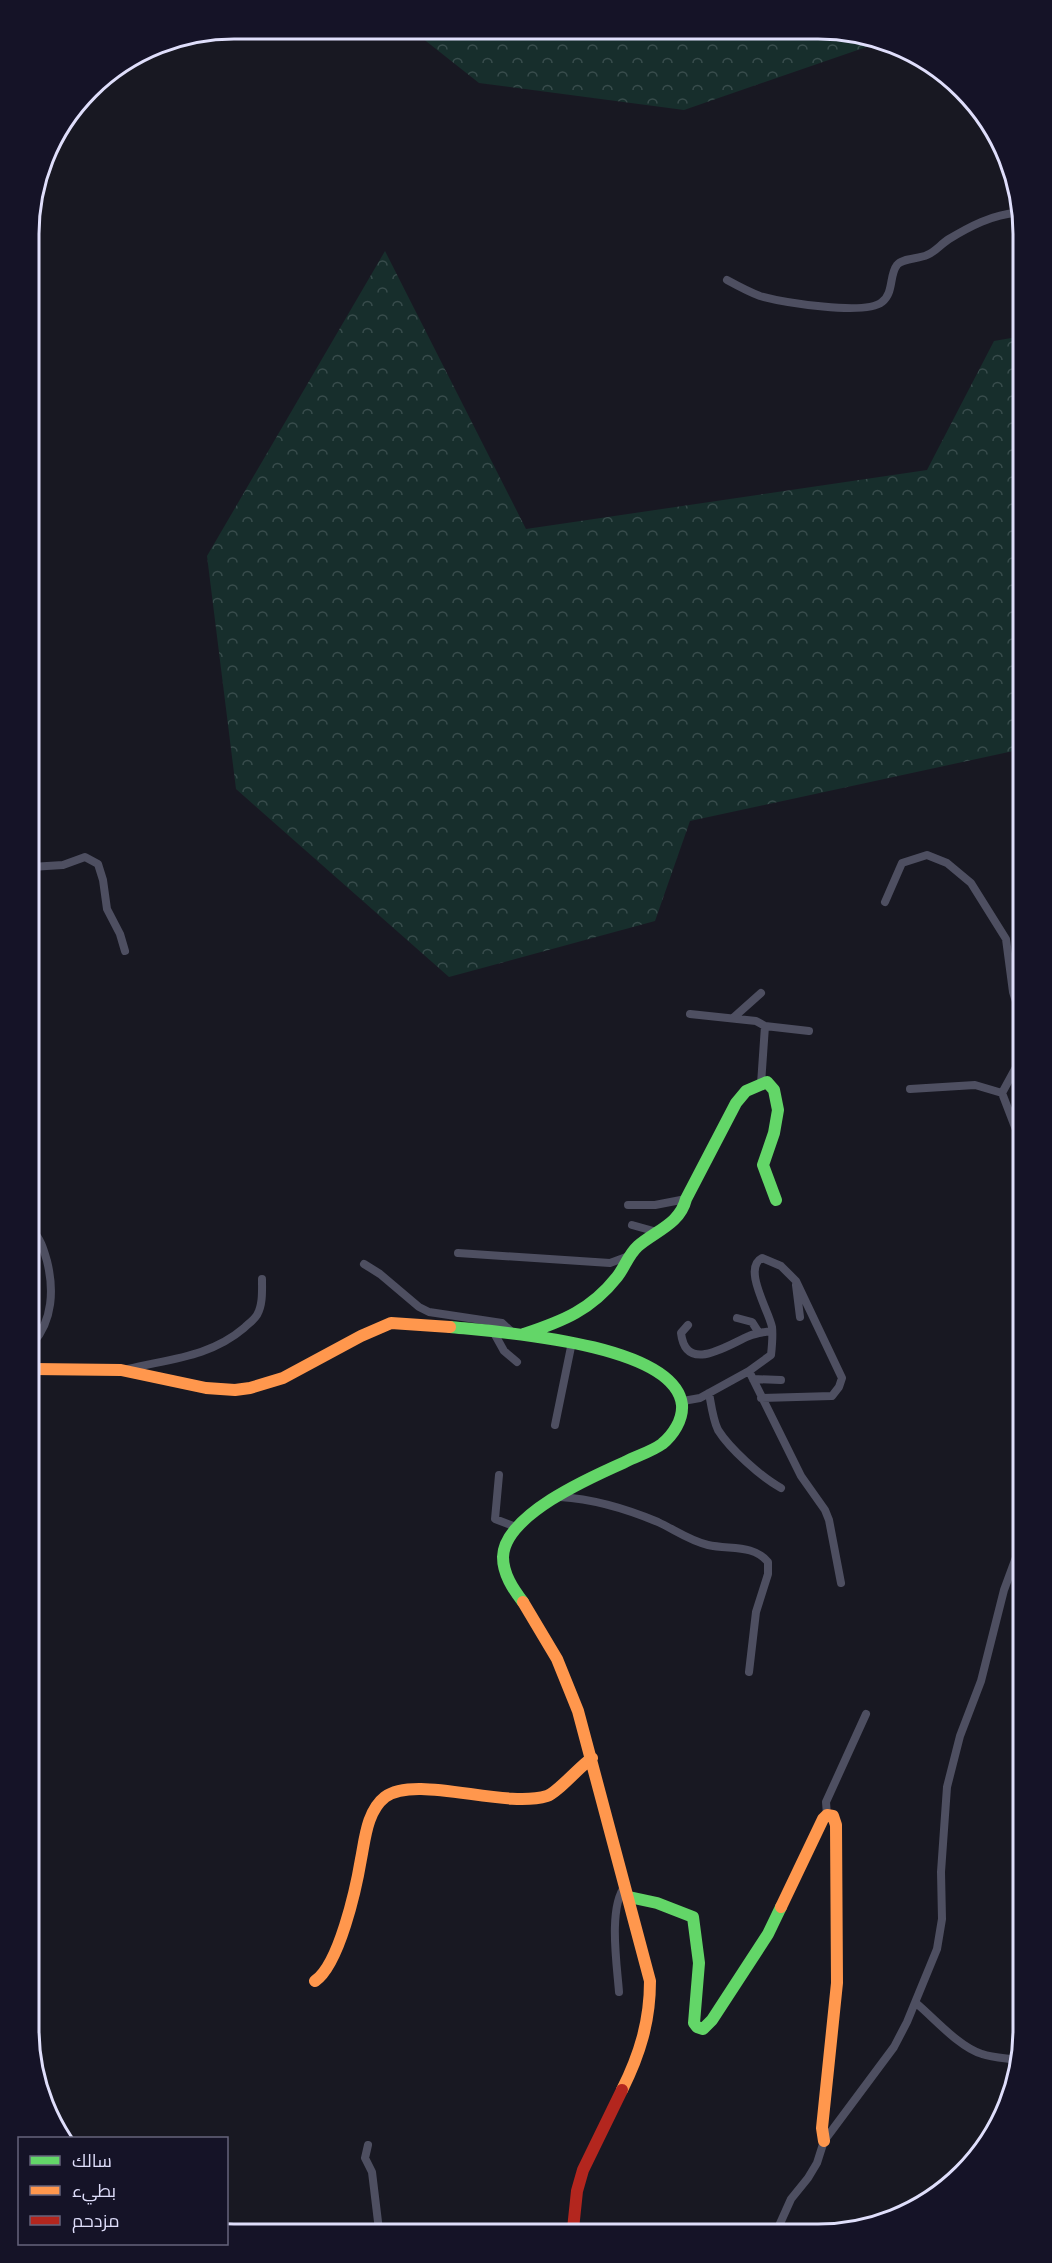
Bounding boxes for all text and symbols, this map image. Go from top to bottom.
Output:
legend [18,2137,228,2245]
text: سالك [72,2148,112,2174]
text: بطيء [72,2178,116,2205]
text: مزدحم [72,2208,120,2234]

